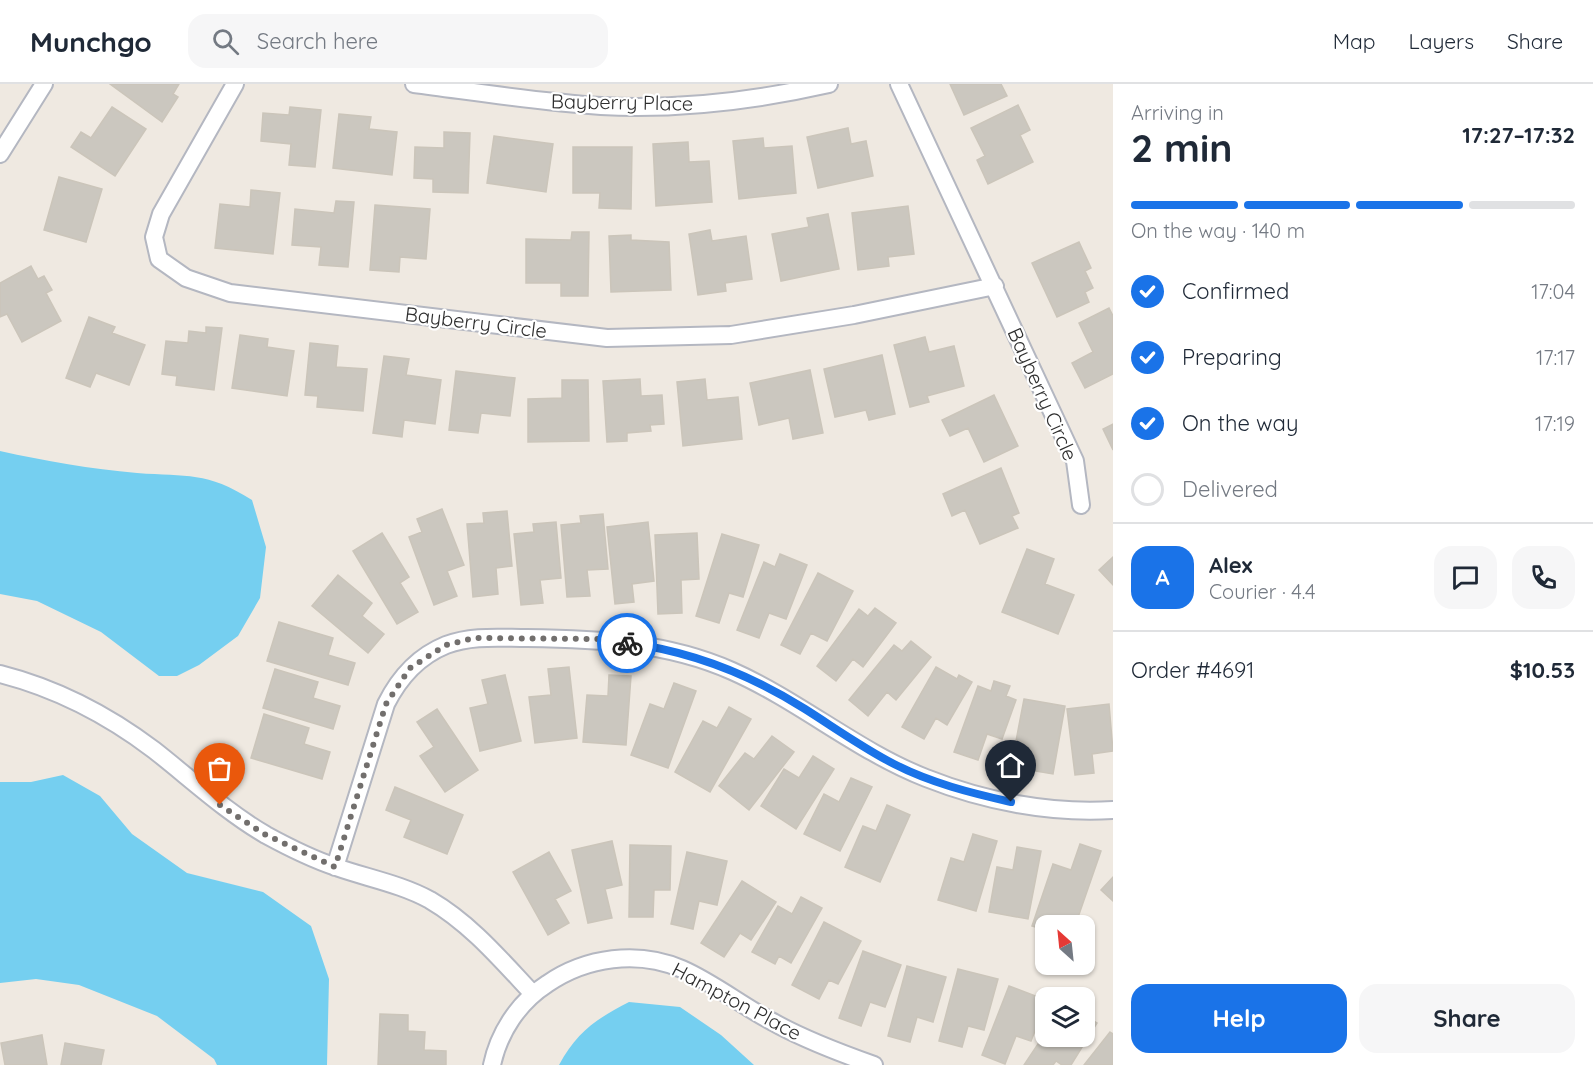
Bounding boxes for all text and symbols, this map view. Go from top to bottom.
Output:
search box [188,14,608,68]
text: Munchgo [30,24,152,59]
icon: search [209,25,242,58]
text: Search here [257,27,378,55]
text: Map [1333,28,1376,54]
text: Layers [1409,28,1474,54]
text: Share [1507,28,1563,54]
street label: Bayberry Place [551,88,693,116]
text: Arriving in [1131,100,1224,125]
text: 17:27–17:32 [1462,121,1575,149]
text: 2 min [1131,123,1233,172]
text: On the way · 140 m [1131,218,1305,243]
icon: check [1131,275,1164,308]
text: Confirmed [1182,277,1289,305]
text: 17:04 [1531,279,1575,304]
street label: Bayberry Circle [404,301,548,343]
street label: Bayberry Circle [1003,324,1083,464]
icon: check [1131,341,1164,374]
text: Preparing [1182,343,1282,371]
text: 17:17 [1536,345,1575,370]
icon: check [1131,407,1164,440]
text: On the way [1182,409,1298,437]
text: 17:19 [1535,411,1575,436]
text: Delivered [1182,475,1278,503]
button: chat [1434,546,1497,609]
button: phone [1512,546,1575,609]
text: Alex [1209,551,1252,579]
text: A [1155,563,1170,591]
text: Courier · 4.4 [1209,579,1315,604]
courier [597,613,657,673]
icon: bike [611,627,644,660]
text: Order #4691 [1131,656,1254,684]
text: $10.53 [1510,656,1575,684]
pin [985,740,1036,802]
pin [194,743,245,805]
icon: home [994,749,1027,782]
icon: bag [203,752,236,785]
north arrow [1035,915,1095,975]
map controls [1035,915,1095,1047]
street label: Hampton Place [668,956,806,1046]
button: Help [1131,984,1347,1053]
button: Share [1359,984,1575,1053]
button: layers [1035,987,1095,1047]

